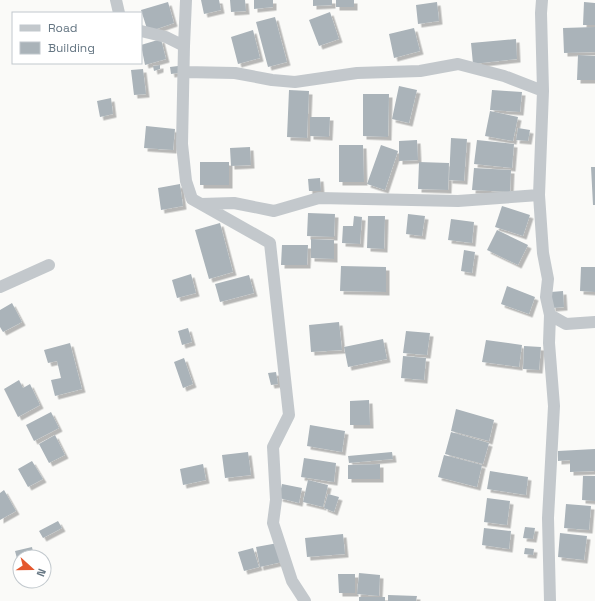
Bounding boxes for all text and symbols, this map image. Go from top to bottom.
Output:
legend [12,12,142,64]
text: Road [48,20,77,36]
text: Building [48,40,95,56]
north arrow [12,549,52,589]
text: N [33,567,49,579]

